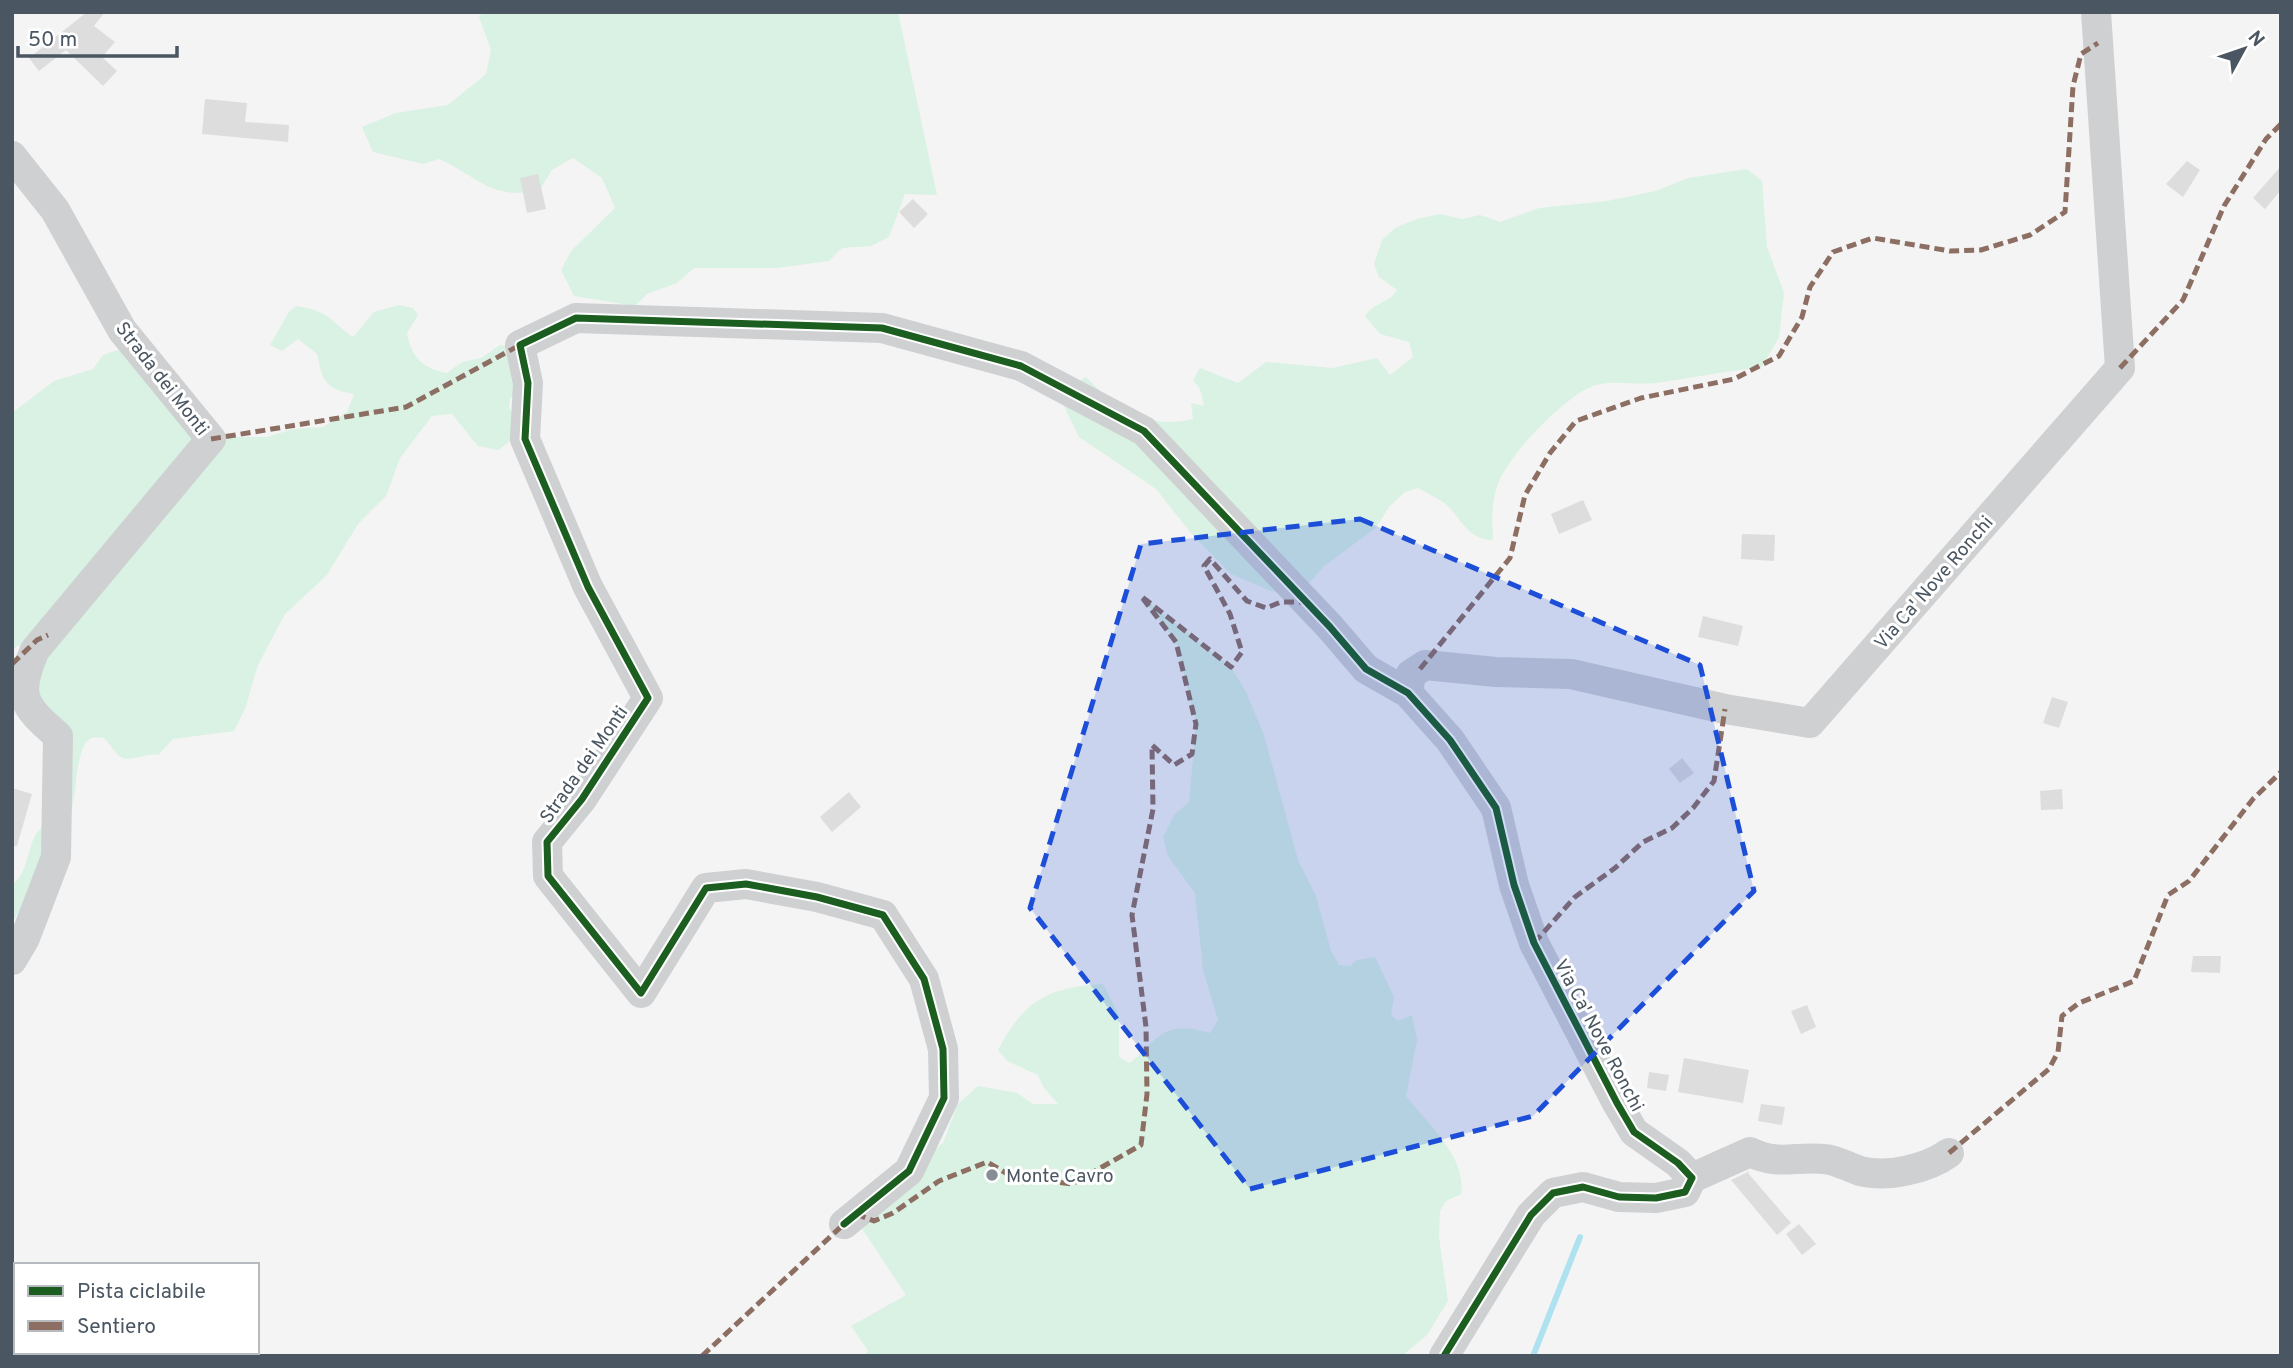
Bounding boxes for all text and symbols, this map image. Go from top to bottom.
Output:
scale bar [18,14,177,58]
north arrow [2209,14,2279,84]
text: N [2242,26,2269,52]
text: 50 m [28,27,77,54]
street label: Strada dei Monti [109,317,213,441]
street label: Via Ca' Nove Ronchi [1870,511,1999,655]
street label: Strada dei Monti [535,702,634,829]
street label: Via Ca' Nove Ronchi [1548,955,1649,1116]
place label: Monte Cavro [1006,1165,1114,1189]
marker: Monte Cavro [984,1167,1000,1183]
legend [14,1263,259,1354]
text: Pista ciclabile [77,1279,206,1306]
text: Sentiero [77,1314,156,1341]

